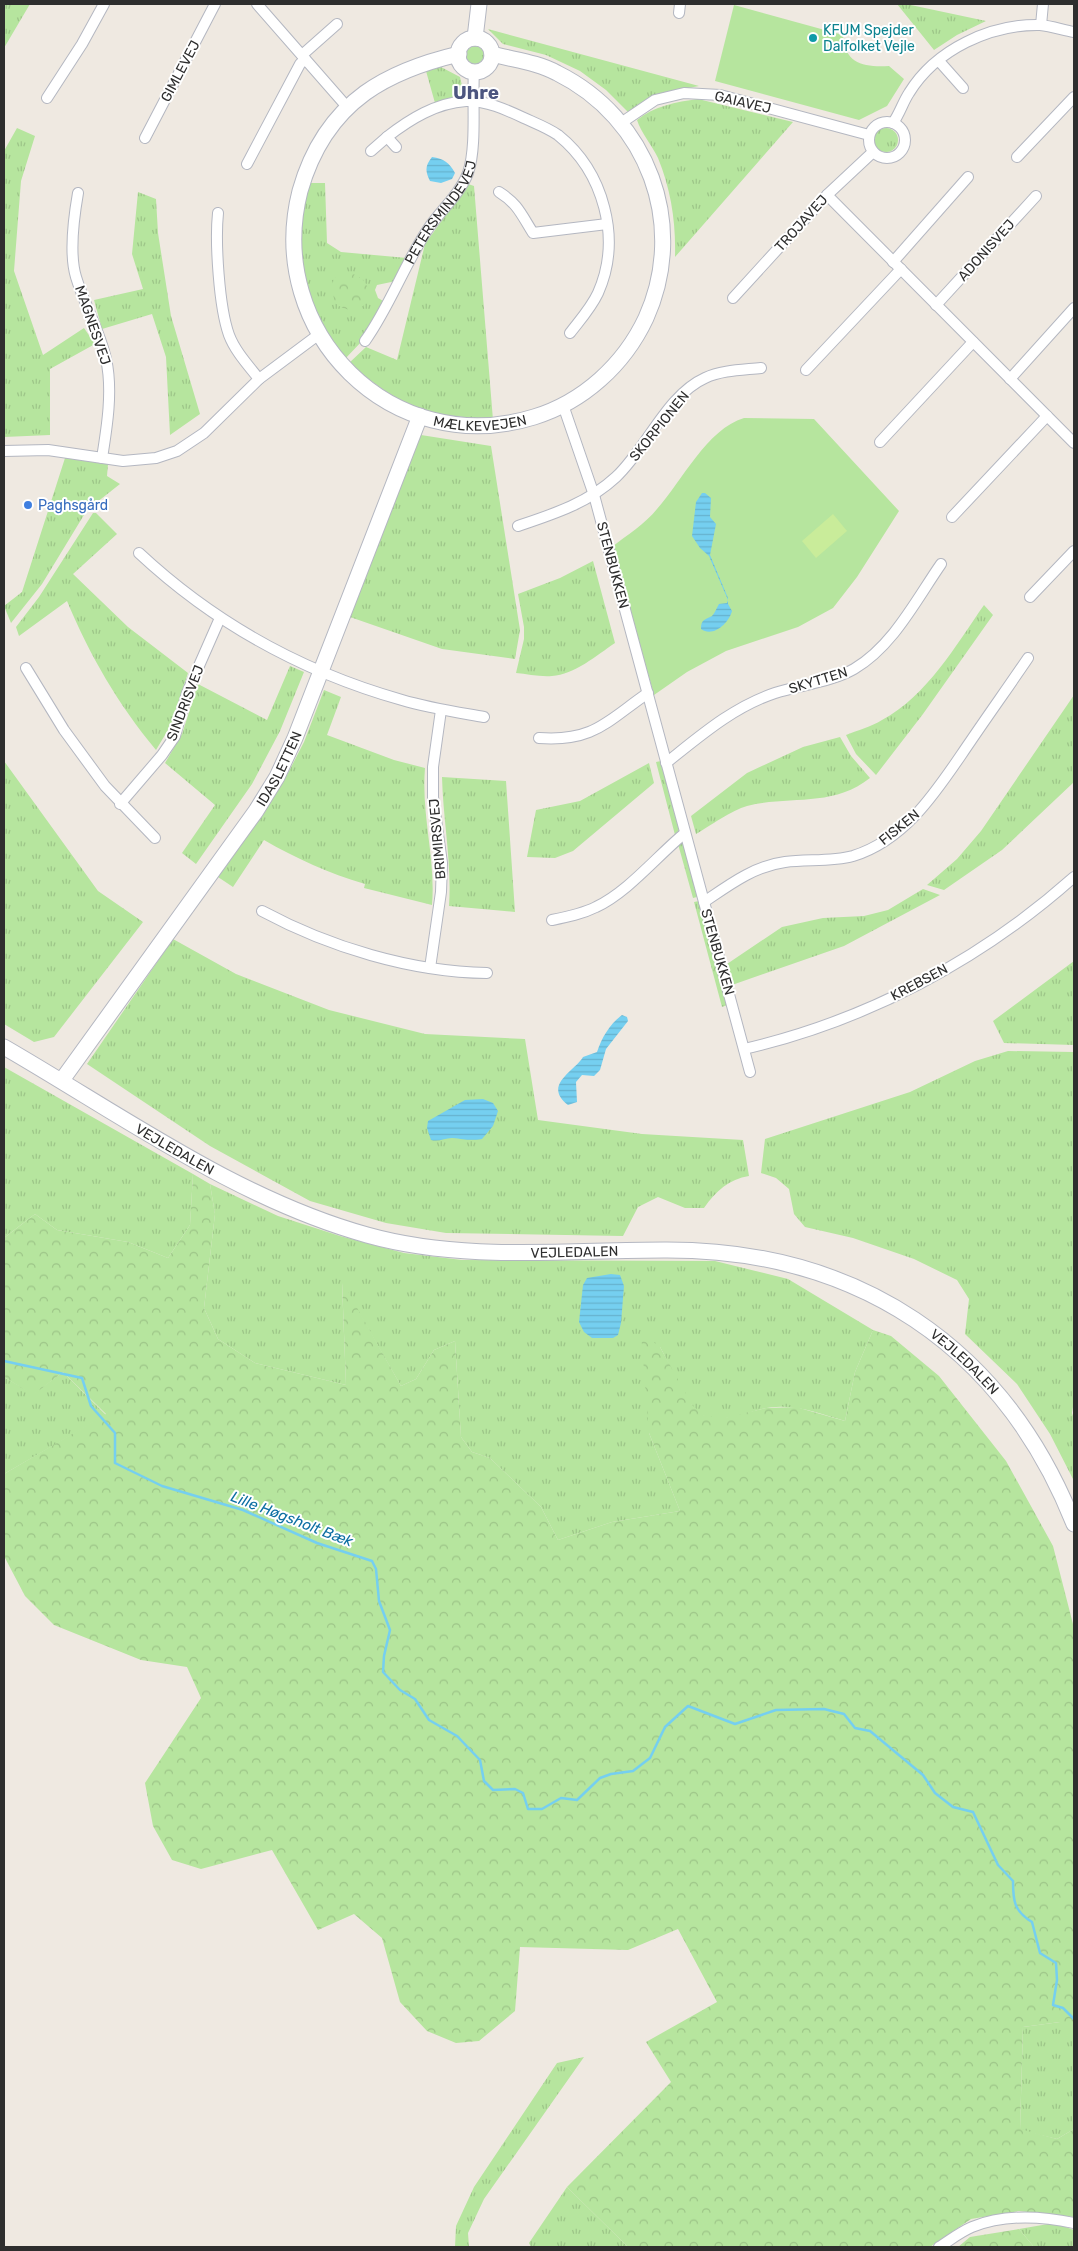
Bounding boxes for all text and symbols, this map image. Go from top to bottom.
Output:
place label: KFUM Spejder Dalfolket Vejle [823,22,915,55]
marker: KFUM Spejder Dalfolket Vejle [807,32,819,44]
street label: GIMLEVEJ [157,38,204,105]
district label: Uhre [453,81,499,104]
street label: GAIAVEJ [713,88,773,117]
street label: PETERSMINDEVEJ [401,159,480,267]
street label: TROJAVEJ [771,191,831,255]
street label: ADONISVEJ [954,216,1018,285]
street label: MAGNESVEJ [71,283,114,367]
street label: SKORPIONEN [626,388,693,465]
street label: MÆLKEVEJEN [432,411,528,435]
place label: Paghsgård [38,497,108,514]
marker: Paghsgård [22,499,34,511]
street label: STENBUKKEN [593,520,632,610]
street label: SINDRISVEJ [163,663,208,743]
street label: SKYTTEN [787,663,850,697]
street label: IDASLETTEN [253,729,306,810]
street label: BRIMIRSVEJ [425,798,450,880]
street label: FISKEN [876,806,923,849]
street label: STENBUKKEN [697,907,738,997]
street label: KREBSEN [888,960,951,1005]
street label: VEJLEDALEN [132,1120,217,1179]
street label: VEJLEDALEN [530,1243,619,1262]
street label: VEJLEDALEN [927,1326,1002,1398]
water label: Lille Høgsholt Bæk [228,1487,356,1551]

